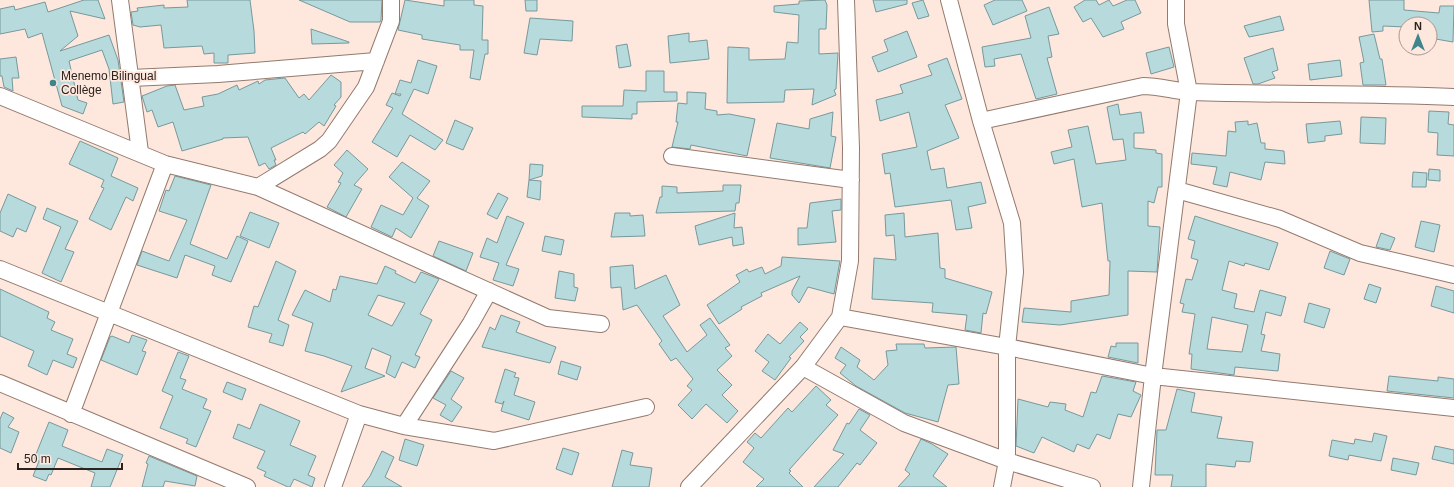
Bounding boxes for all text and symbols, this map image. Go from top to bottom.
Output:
north arrow [1398,16,1438,56]
text: N [1414,20,1422,32]
place label: Menemo Bilingual Collège [61,69,156,97]
marker: Menemo Bilingual Collège [48,78,58,88]
scale bar [18,445,122,471]
text: 50 m [24,452,51,466]

